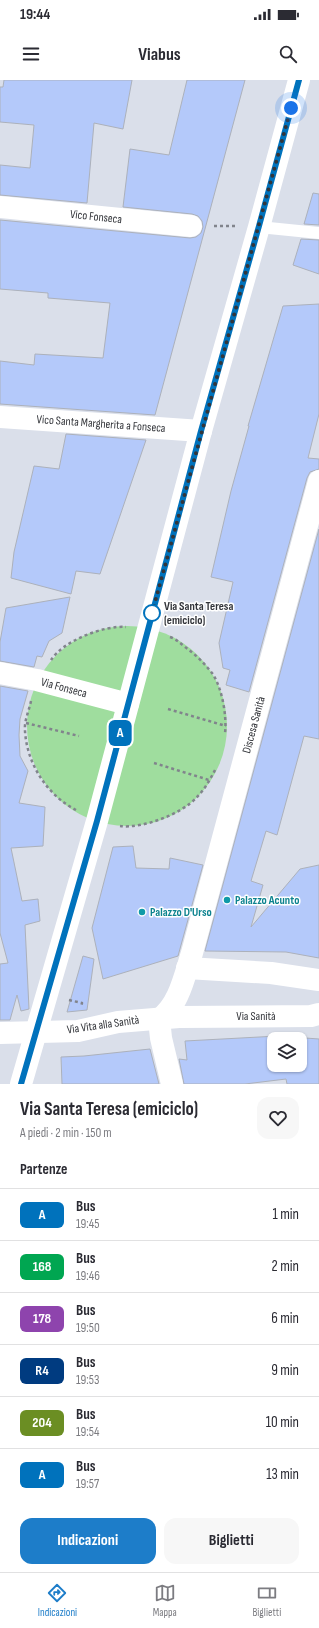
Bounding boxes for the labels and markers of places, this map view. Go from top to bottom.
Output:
place label: Via Santa Teresa (emiciclo) [164,599,233,628]
marker: Via Santa Teresa (emiciclo) [143,604,161,622]
place label: Palazzo Acunto [235,893,299,908]
marker: Palazzo Acunto [222,895,232,905]
place label: Palazzo D'Urso [150,905,212,920]
marker: Palazzo D'Urso [137,907,147,917]

